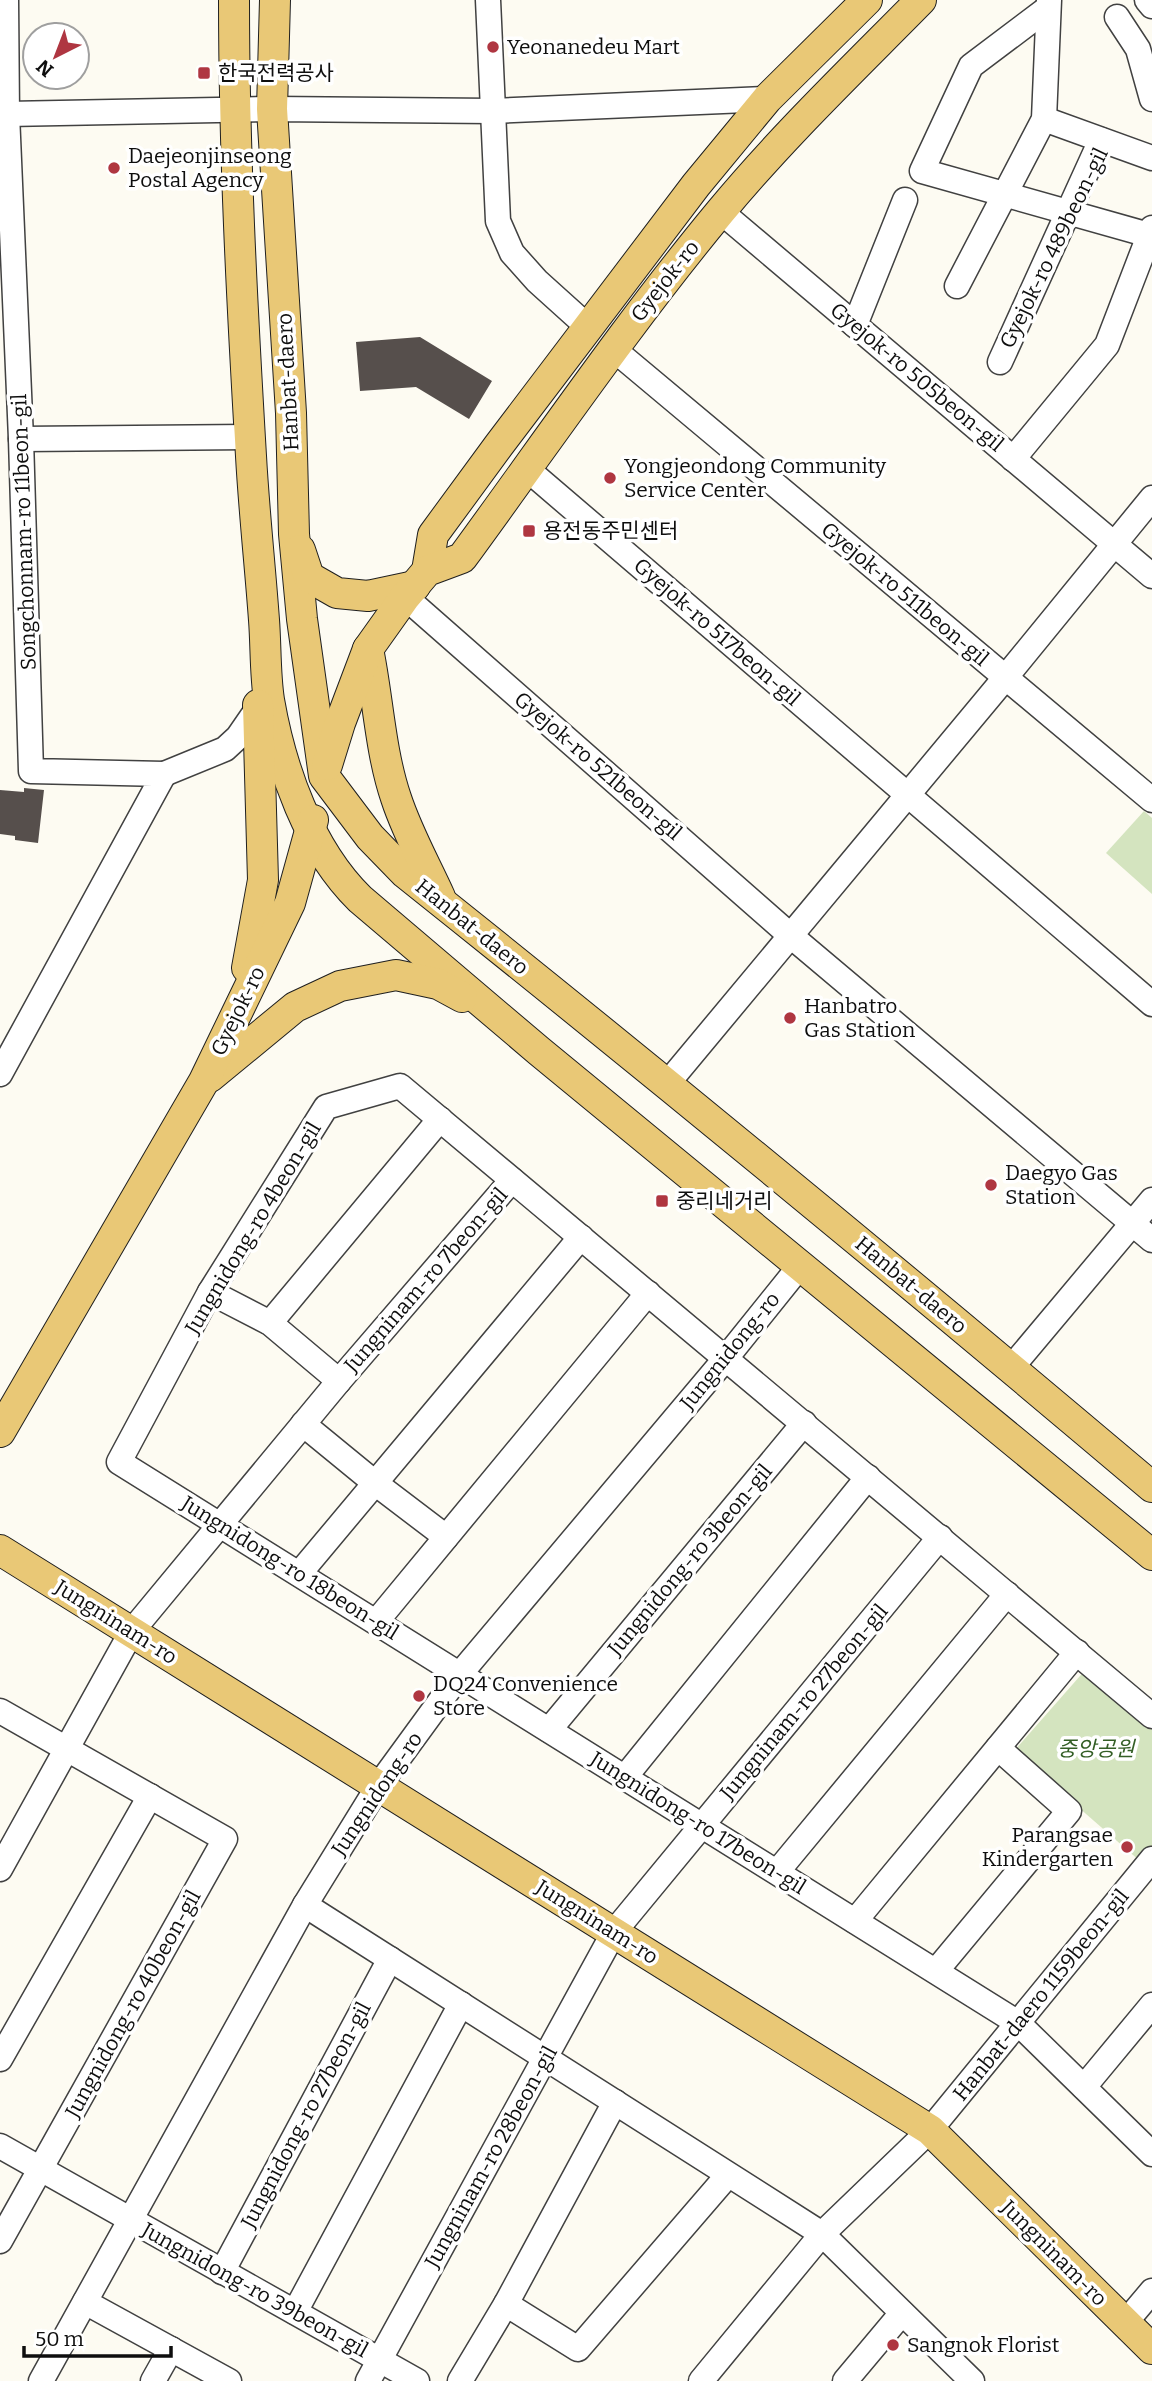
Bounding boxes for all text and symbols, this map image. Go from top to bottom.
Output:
north arrow [21,21,91,91]
place label: Yeonanedeu Mart [507,34,680,60]
marker: Yeonanedeu Mart [485,39,501,55]
text: N [32,55,58,82]
place label: 한국전력공사 [218,60,334,86]
marker: 한국전력공사 [196,65,212,81]
place label: Daejeonjinseong Postal Agency [128,143,292,193]
street label: Gyejok-ro 489beon-gil [994,144,1114,352]
marker: Daejeonjinseong Postal Agency [106,160,122,176]
street label: Gyejok-ro [625,235,705,327]
street label: Gyejok-ro 505beon-gil [825,297,1009,457]
street label: Hanbat-daero [271,312,305,452]
street label: Songchonnam-ro 11beon-gil [6,393,42,671]
place label: Yongjeondong Community Service Center [624,453,887,503]
marker: Yongjeondong Community Service Center [602,470,618,486]
street label: Gyejok-ro 511beon-gil [816,516,994,672]
place label: 용전동주민센터 [543,518,678,544]
marker: 용전동주민센터 [521,523,537,539]
street label: Gyejok-ro 517beon-gil [628,552,806,712]
street label: Gyejok-ro 521beon-gil [509,686,687,846]
street label: Hanbat-daero [410,873,534,981]
street label: Gyejok-ro [205,962,271,1060]
place label: Hanbatro Gas Station [804,993,915,1043]
marker: Hanbatro Gas Station [782,1010,798,1026]
street label: Jungnidong-ro 4beon-gil [179,1117,327,1340]
place label: Daegyo Gas Station [1005,1160,1118,1210]
marker: Daegyo Gas Station [983,1177,999,1193]
street label: Jungninam-ro 7beon-gil [338,1182,513,1379]
place label: 중리네거리 [676,1188,773,1214]
marker: 중리네거리 [654,1193,670,1209]
street label: Hanbat-daero [850,1231,972,1339]
street label: Jungnidong-ro [674,1287,785,1416]
street label: Jungnidong-ro 3beon-gil [602,1459,778,1662]
street label: Jungnidong-ro 18beon-gil [176,1490,404,1646]
street label: Jungninam-ro [49,1574,182,1670]
street label: Jungninam-ro 27beon-gil [714,1599,894,1806]
place label: DQ24 Convenience Store [433,1671,618,1721]
marker: DQ24 Convenience Store [411,1688,427,1704]
street label: Jungnidong-ro [325,1727,428,1862]
park label: 중앙공원 [1057,1736,1136,1762]
street label: Jungnidong-ro 17beon-gil [584,1745,811,1900]
place label: Parangsae Kindergarten [982,1822,1113,1872]
marker: Parangsae Kindergarten [1119,1839,1135,1855]
street label: Jungninam-ro [530,1874,663,1970]
street label: Hanbat-daero 1159beon-gil [948,1884,1134,2106]
street label: Jungnidong-ro 40beon-gil [59,1886,207,2123]
street label: Jungnidong-ro 27beon-gil [235,1997,377,2233]
street label: Jungninam-ro 28beon-gil [419,2042,563,2273]
street label: Jungninam-ro [995,2194,1112,2311]
street label: Jungnidong-ro 39beon-gil [136,2216,373,2363]
scale bar [24,2314,172,2358]
text: 50 m [35,2326,84,2352]
place label: Sangnok Florist [907,2332,1060,2358]
marker: Sangnok Florist [885,2337,901,2353]

